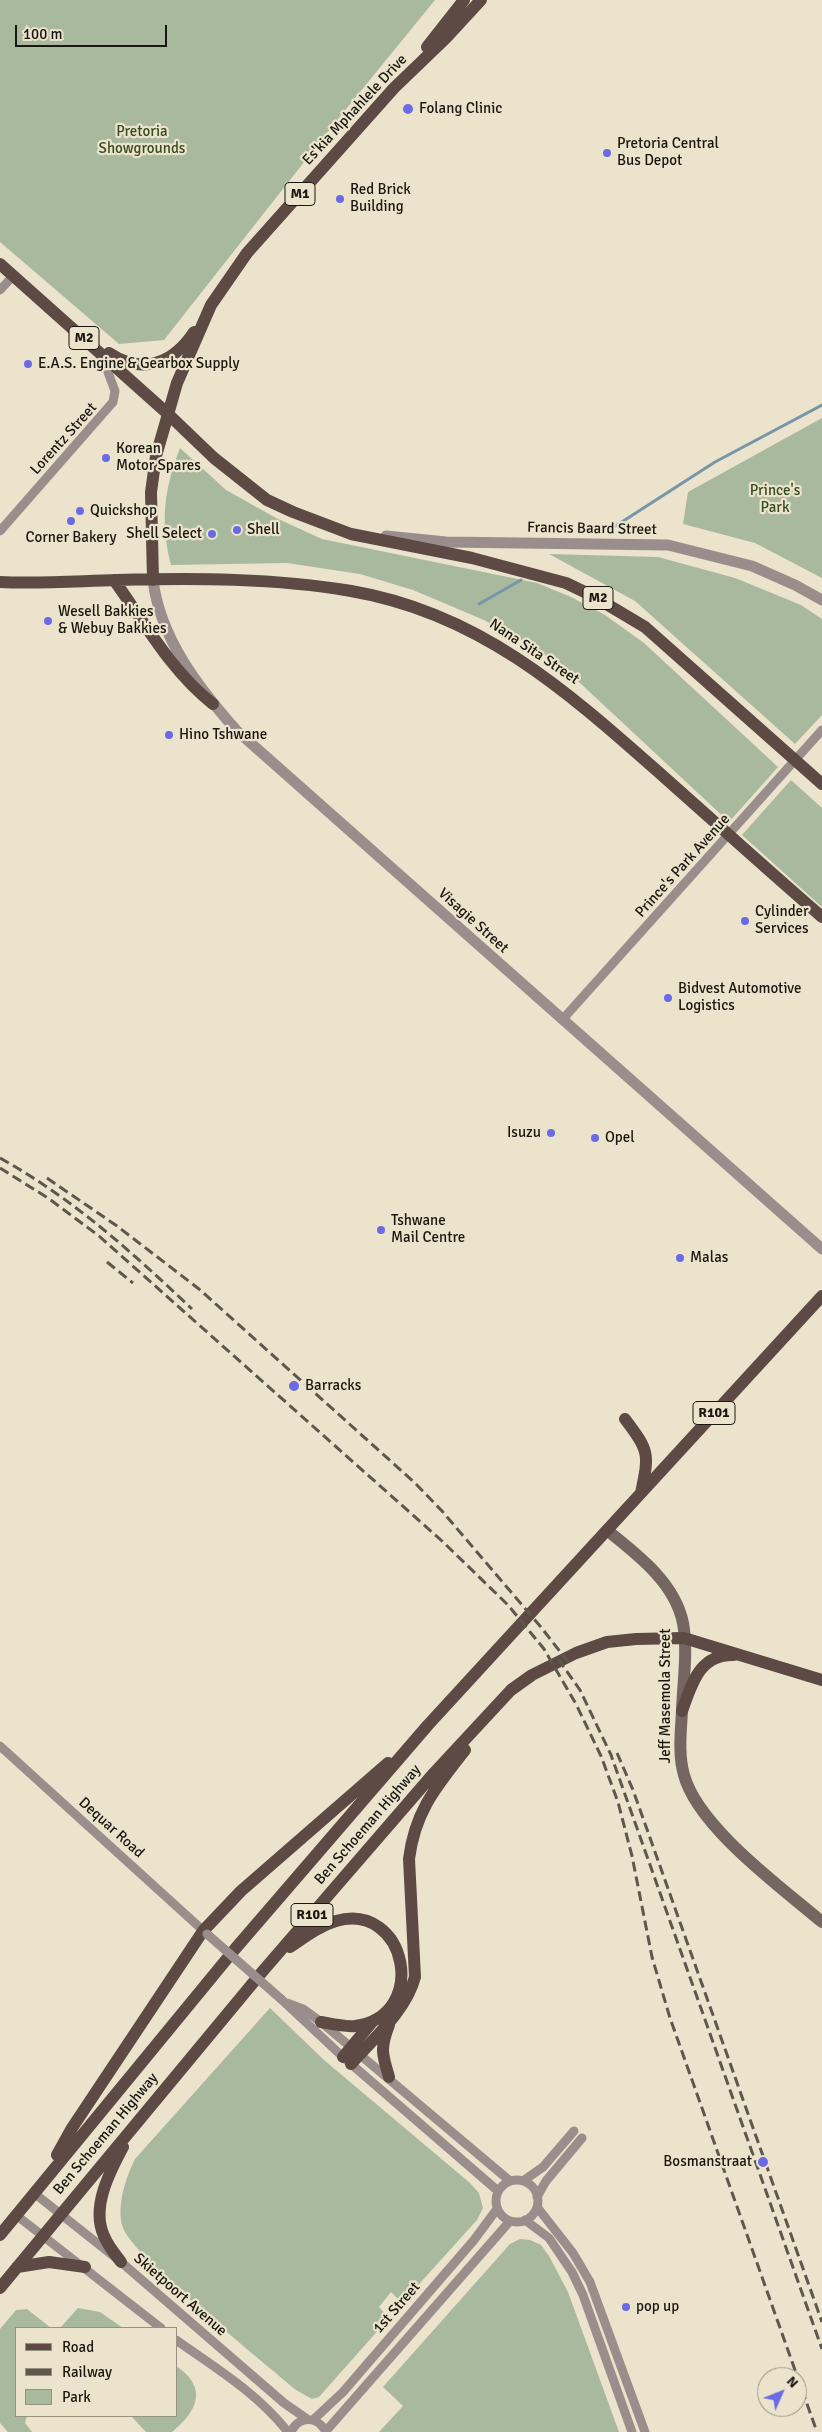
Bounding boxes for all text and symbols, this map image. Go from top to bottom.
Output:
scale bar [18,15,170,47]
text: 100 m [23,25,63,43]
street label: Es'kia Mphahlele Drive [299,51,411,169]
place label: Folang Clinic [419,100,502,118]
marker: Folang Clinic [401,102,415,116]
park label: Pretoria Showgrounds [99,123,185,158]
place label: Pretoria Central Bus Depot [617,135,719,170]
marker: Pretoria Central Bus Depot [601,147,613,159]
place label: Red Brick Building [350,181,411,216]
road number: M1 [285,182,315,205]
marker: Red Brick Building [334,193,346,205]
road number: M2 [69,326,99,349]
place label: E.A.S. Engine & Gearbox Supply [38,355,240,373]
marker: E.A.S. Engine & Gearbox Supply [22,358,34,370]
street label: Lorentz Street [27,399,101,479]
place label: Korean Motor Spares [116,440,201,475]
marker: Korean Motor Spares [100,452,112,464]
park label: Prince's Park [750,482,800,517]
place label: Quickshop [90,502,157,520]
marker: Quickshop [74,505,86,517]
marker: Corner Bakery [65,515,77,527]
street label: Francis Baard Street [527,519,657,539]
place label: Shell [247,521,280,539]
marker: Shell [231,524,243,536]
place label: Shell Select [126,525,202,543]
marker: Shell Select [206,528,218,540]
place label: Corner Bakery [25,529,117,547]
road number: M2 [583,586,613,610]
place label: Wesell Bakkies & Webuy Bakkies [58,603,167,638]
marker: Wesell Bakkies & Webuy Bakkies [42,615,54,627]
street label: Nana Sita Street [486,615,582,689]
place label: Hino Tshwane [179,726,267,744]
marker: Hino Tshwane [163,729,175,741]
street label: Prince's Park Avenue [632,811,734,921]
street label: Visagie Street [434,885,512,957]
place label: Cylinder Services [755,903,809,938]
marker: Cylinder Services [739,915,751,927]
place label: Bidvest Automotive Logistics [678,980,801,1015]
marker: Bidvest Automotive Logistics [662,992,674,1004]
place label: Isuzu [507,1124,541,1142]
marker: Isuzu [545,1127,557,1139]
place label: Opel [605,1129,635,1147]
marker: Opel [589,1132,601,1144]
place label: Tshwane Mail Centre [391,1212,465,1247]
marker: Tshwane Mail Centre [375,1224,387,1236]
place label: Malas [690,1249,728,1267]
marker: Malas [674,1252,686,1264]
place label: Barracks [305,1377,361,1395]
marker: Barracks [287,1379,301,1393]
road number: R101 [693,1402,735,1425]
street label: Jeff Masemola Street [657,1628,675,1764]
street label: Ben Schoeman Highway [311,1761,425,1889]
street label: Dequar Road [75,1794,147,1862]
road number: R101 [291,1904,333,1926]
street label: Ben Schoeman Highway [50,2070,162,2198]
place label: Bosmanstraat [663,2153,752,2171]
marker: Bosmanstraat [756,2155,770,2169]
street label: Skietpoort Avenue [130,2250,230,2340]
street label: 1st Street [370,2279,424,2337]
place label: pop up [636,2298,679,2316]
marker: pop up [620,2301,632,2313]
legend [15,2327,178,2417]
text: Road [62,2338,94,2356]
text: Railway [62,2363,112,2381]
north arrow [757,2367,807,2417]
text: N [783,2373,802,2391]
text: Park [62,2388,91,2406]

